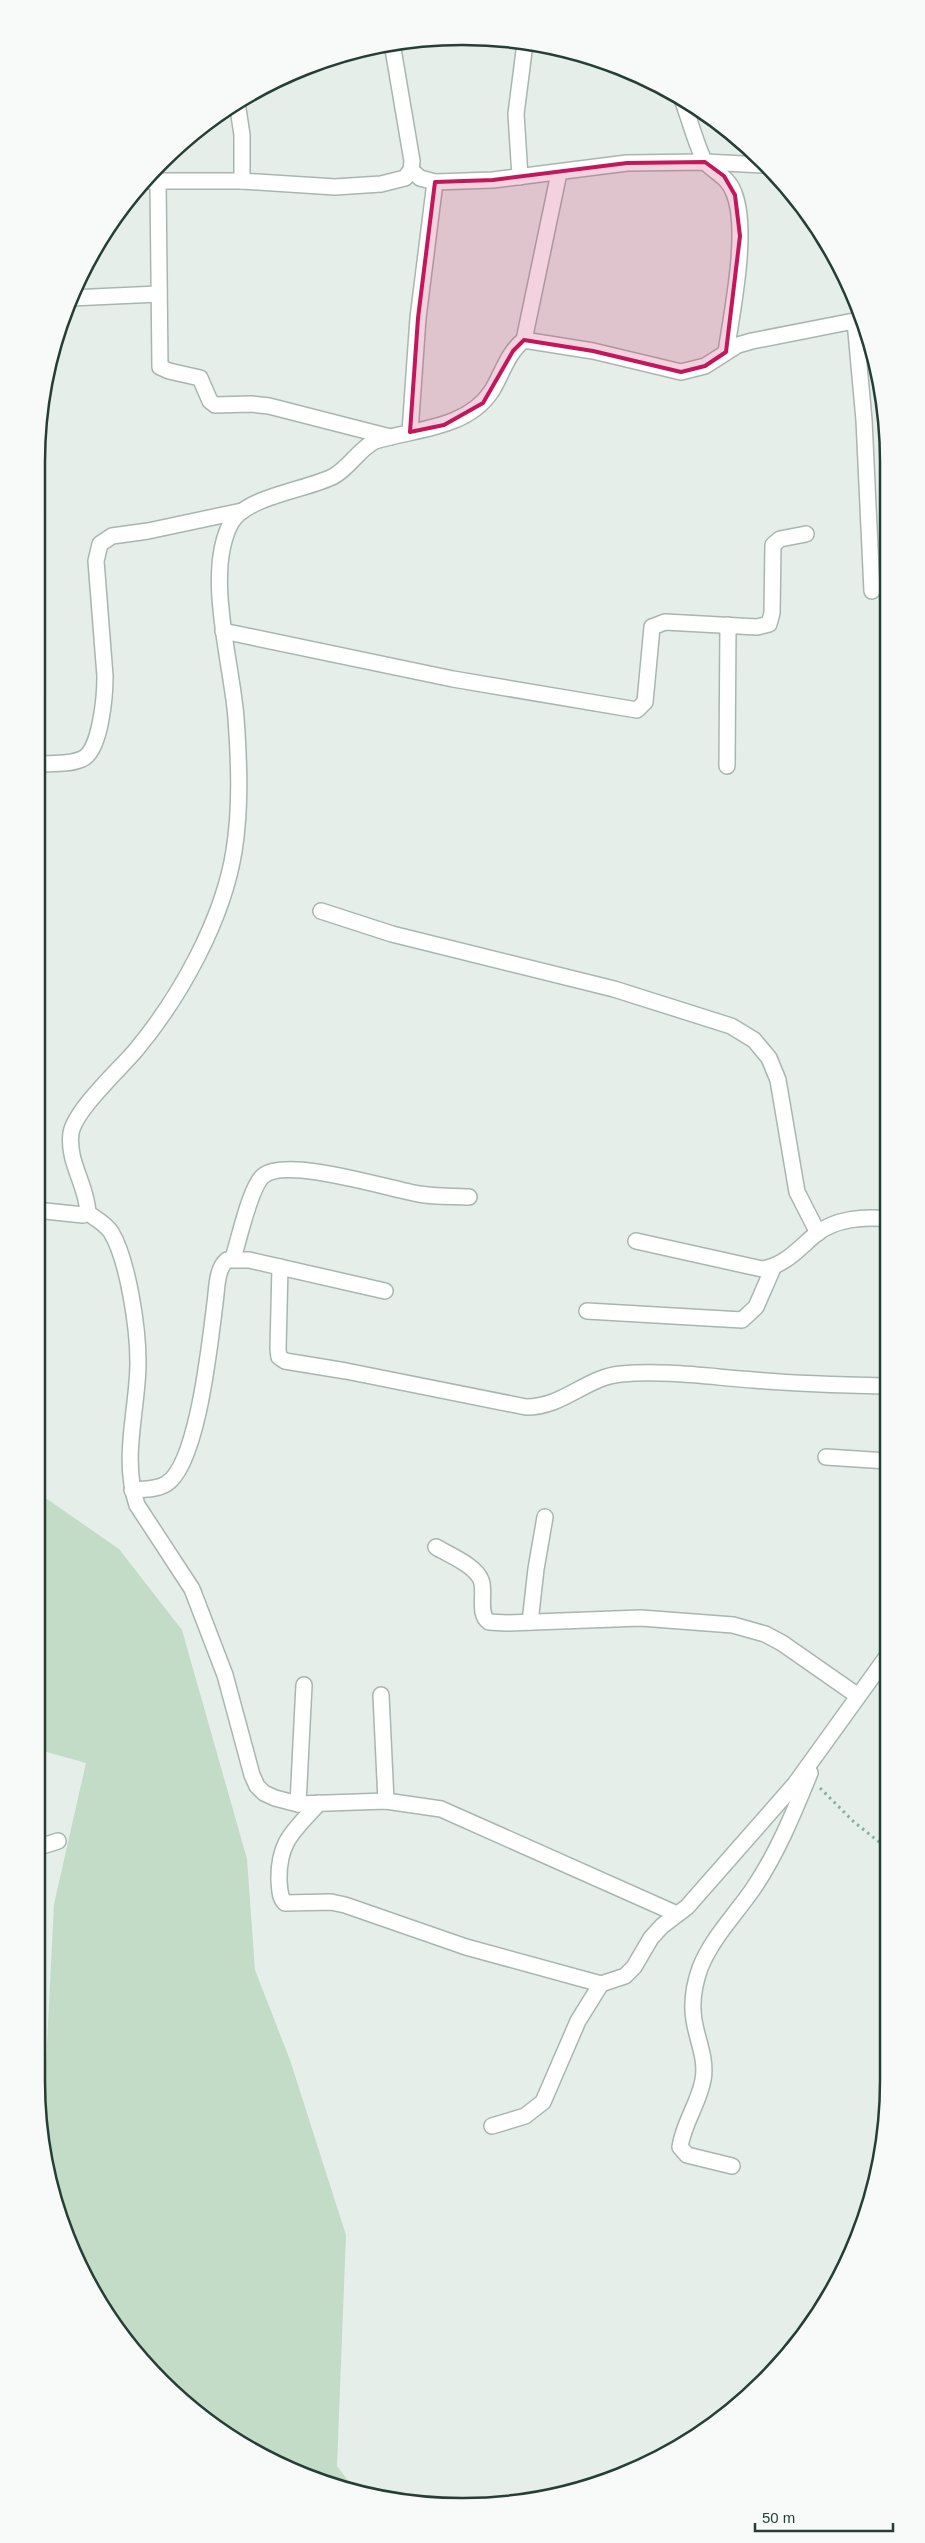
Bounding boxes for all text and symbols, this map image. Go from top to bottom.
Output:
scale bar [755,2500,892,2532]
text: 50 m [762,2509,795,2526]

